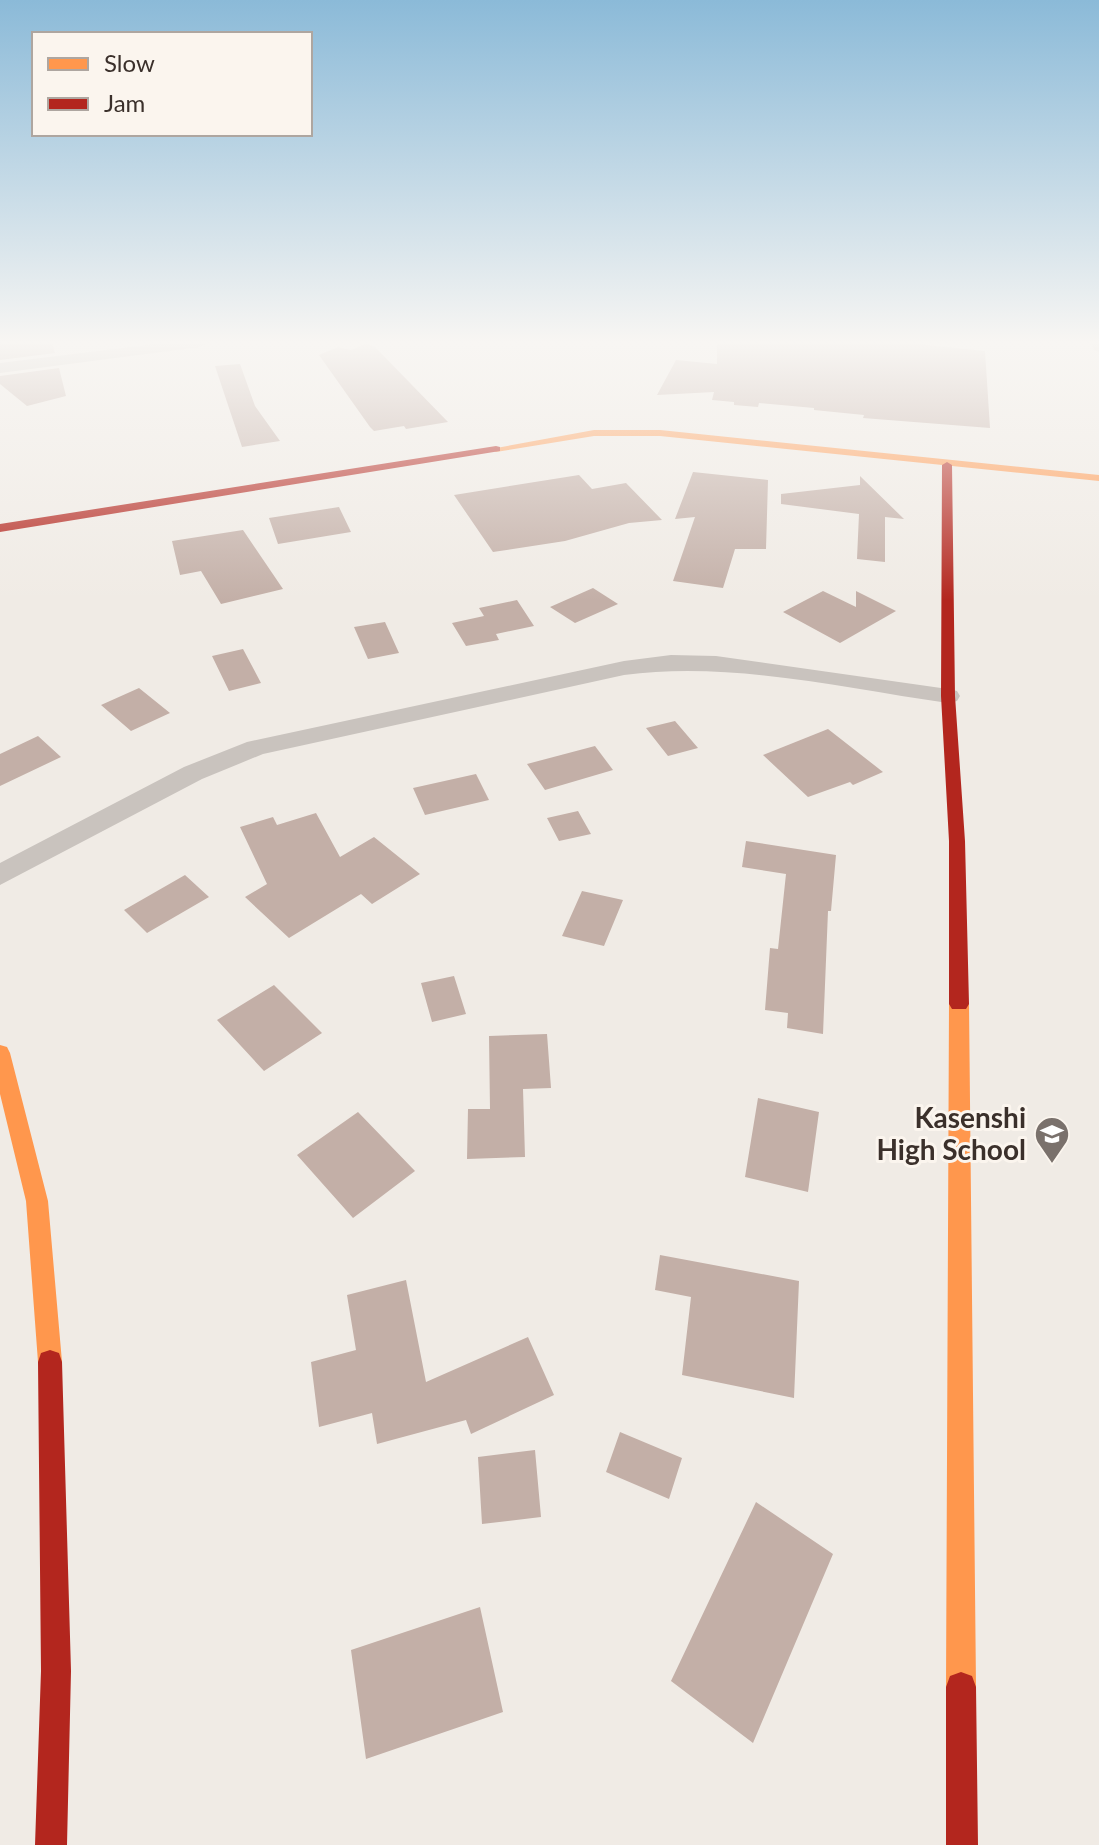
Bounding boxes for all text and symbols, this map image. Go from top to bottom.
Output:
legend [32,32,312,136]
text: Slow [104,48,155,77]
text: Jam [104,88,145,117]
place label: Kasenshi High School [876,1100,1026,1166]
school or university icon: Kasenshi High School [1033,1115,1071,1165]

